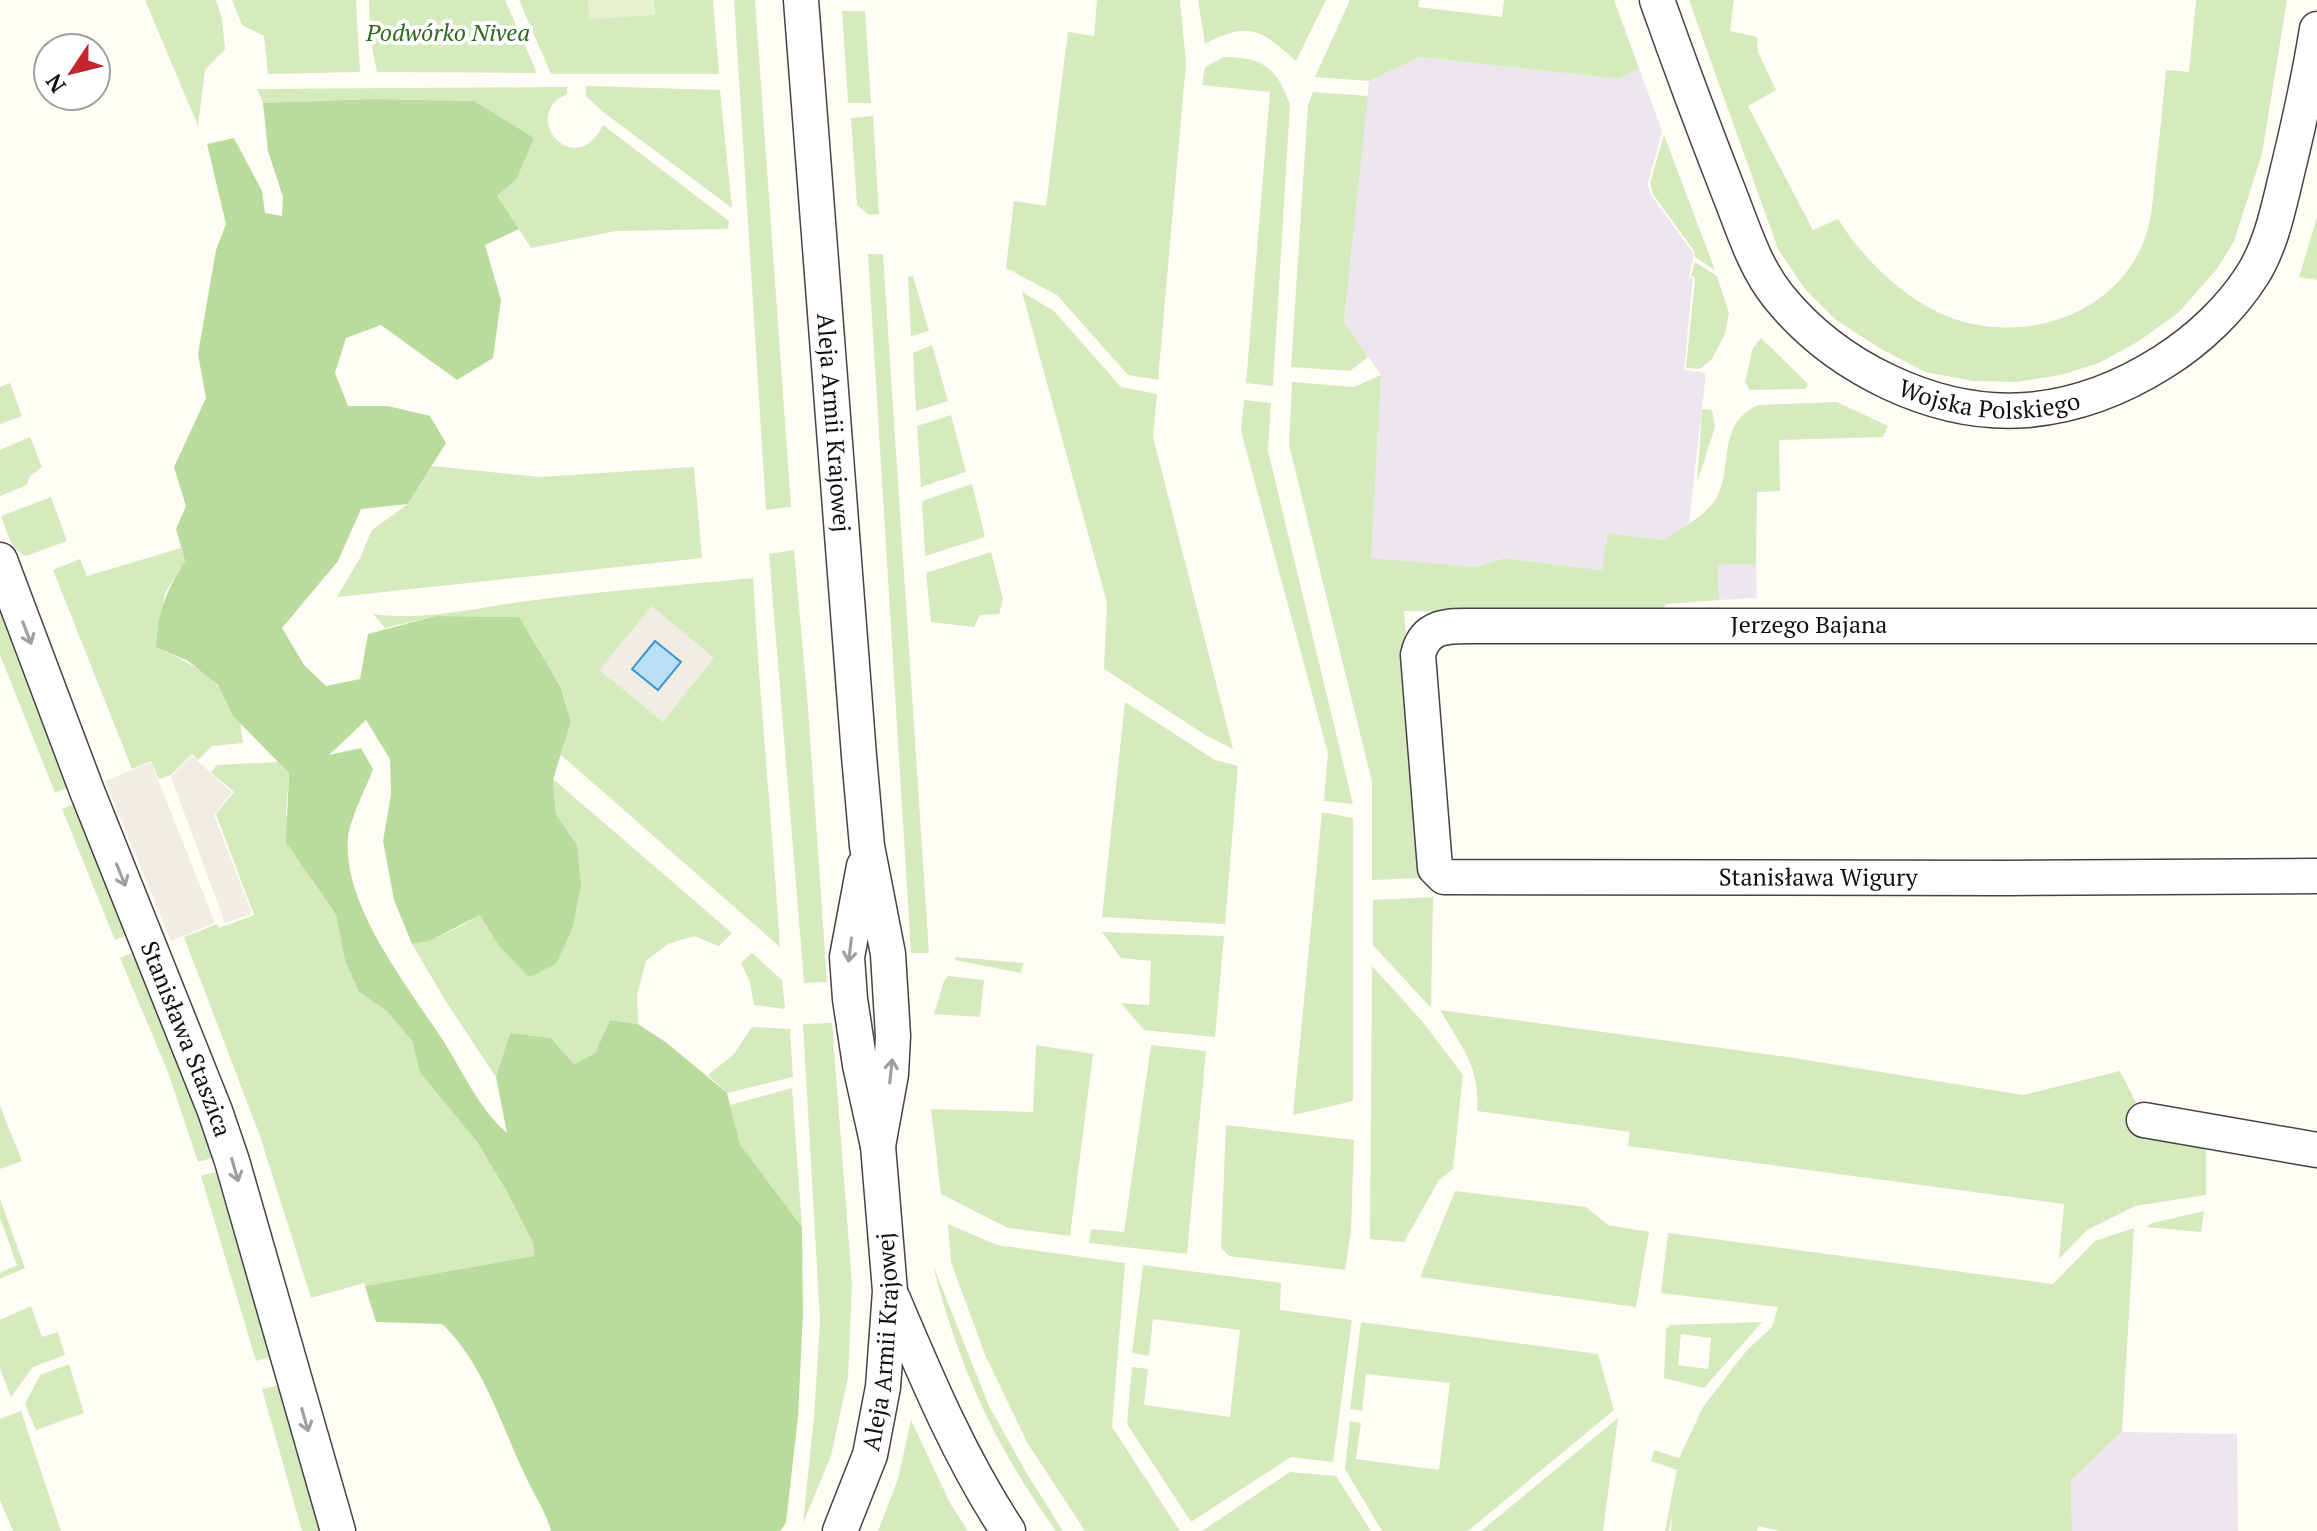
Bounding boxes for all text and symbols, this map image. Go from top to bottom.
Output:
park label: Podwórko Nivea [365,16,530,48]
north arrow [32,32,112,112]
text: N [38,68,72,99]
street label: Aleja Armii Krajowej [810,312,859,533]
street label: Wojska Polskiego [1894,371,2083,426]
street label: Jerzego Bajana [1731,608,1887,640]
one-way arrow [21,620,35,645]
street label: Stanisława Wigury [1719,860,1919,893]
one-way arrow [115,862,129,887]
street label: Stanisława Staszica [134,936,240,1141]
one-way arrow [842,936,857,963]
one-way arrow [883,1058,898,1085]
one-way arrow [228,1156,243,1182]
street label: Aleja Armii Krajowej [854,1231,905,1453]
one-way arrow [299,1407,313,1432]

